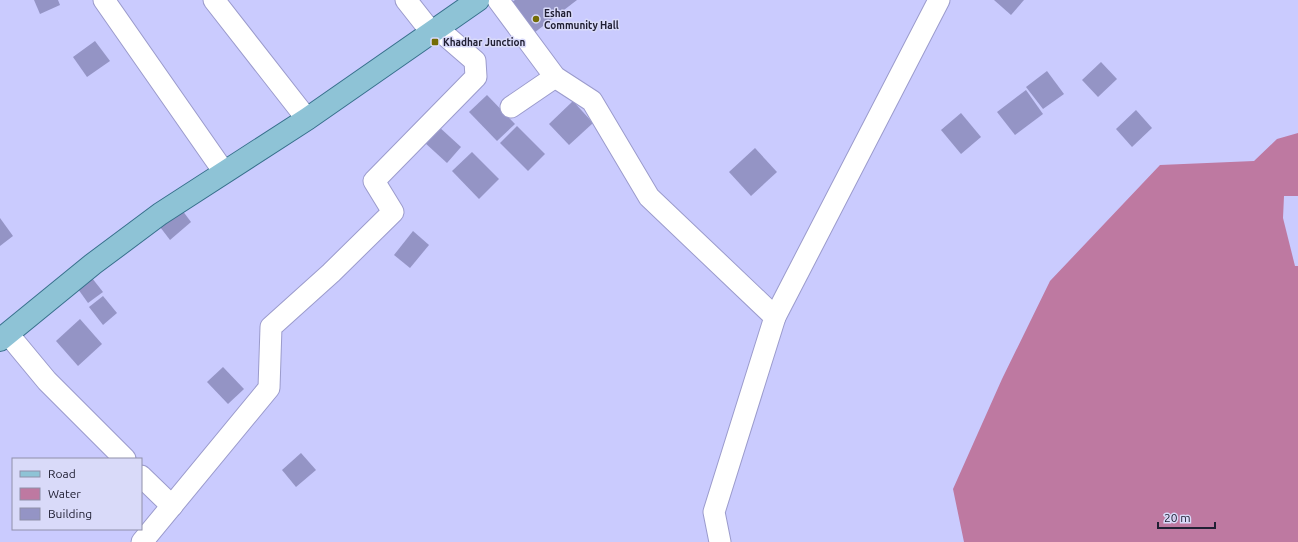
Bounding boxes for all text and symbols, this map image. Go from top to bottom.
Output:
place label: Eshan Community Hall [544,8,619,31]
marker: Eshan Community Hall [531,14,541,24]
marker: Khadhar Junction [430,37,440,47]
place label: Khadhar Junction [443,37,526,48]
legend [12,458,142,530]
text: Road [48,467,76,480]
text: Water [48,487,81,500]
scale bar [1158,504,1215,530]
text: Building [48,507,92,520]
text: 20 m [1164,511,1191,524]

